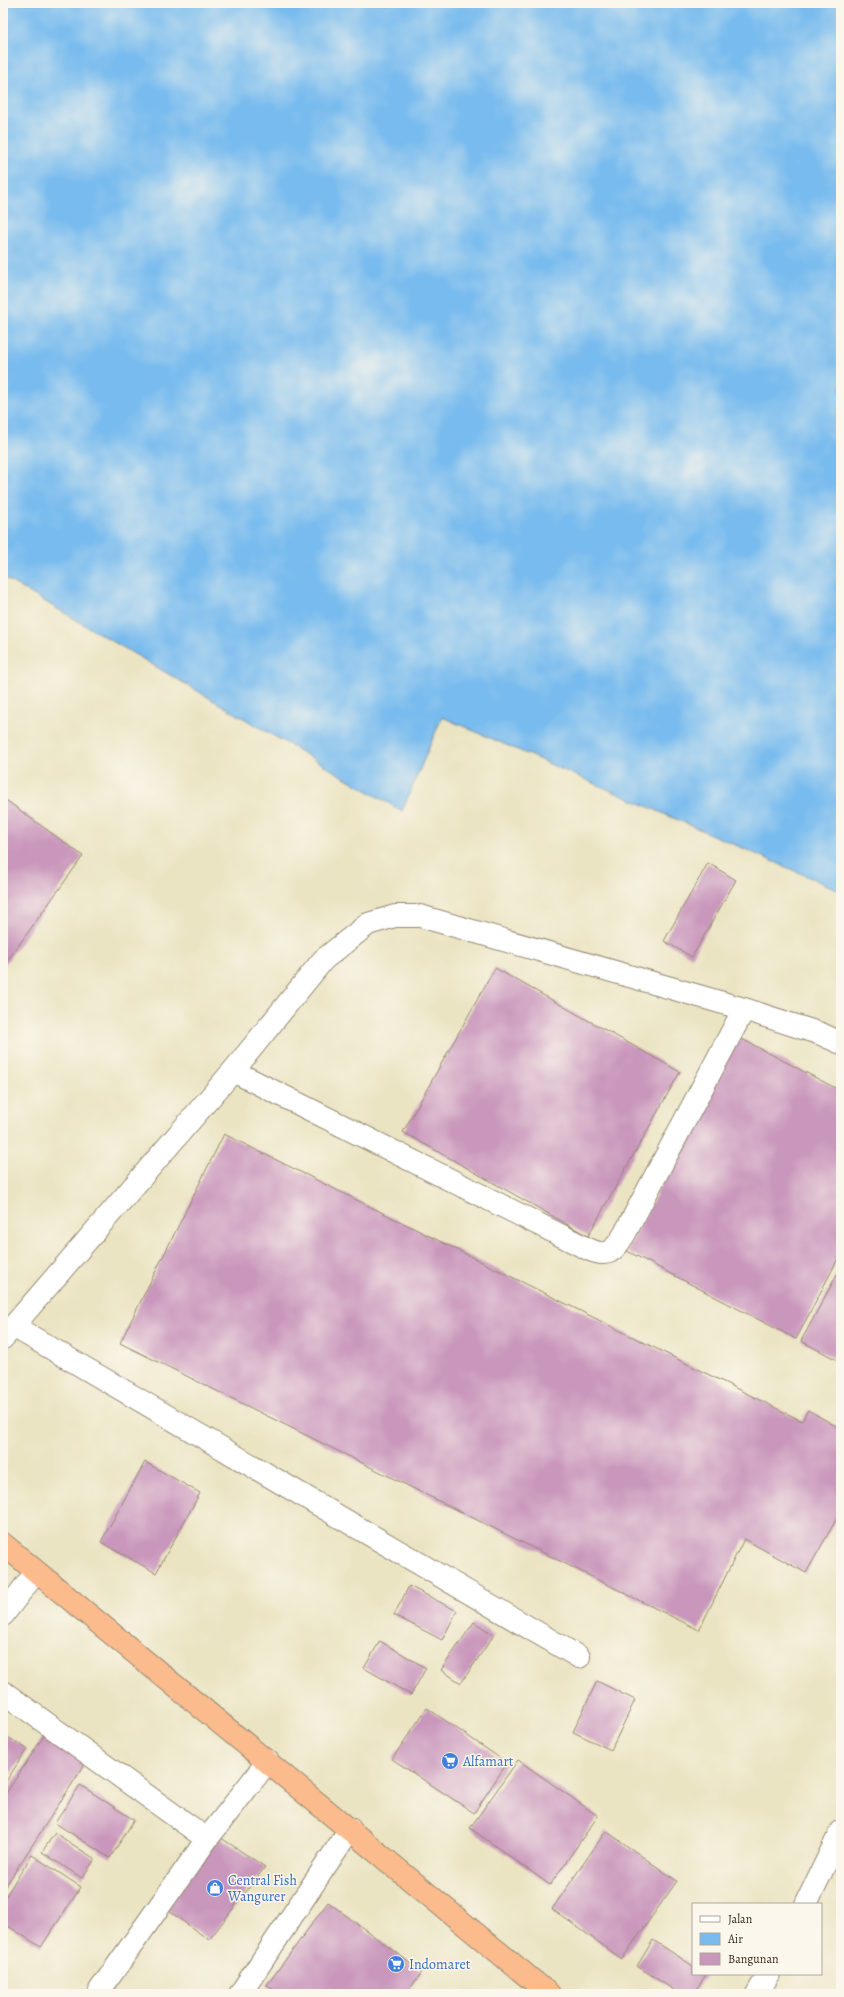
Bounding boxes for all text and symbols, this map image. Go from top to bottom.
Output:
supermarket icon: Alfamart [440,1751,460,1771]
place label: Alfamart [462,1752,514,1771]
place label: Central Fish Wangurer [227,1871,297,1906]
shop icon: Central Fish Wangurer [205,1878,225,1898]
legend [692,1903,822,1975]
text: Jalan [728,1911,753,1927]
text: Air [727,1931,743,1947]
text: Bangunan [728,1951,779,1967]
supermarket icon: Indomaret [386,1954,406,1974]
place label: Indomaret [409,1955,471,1974]

